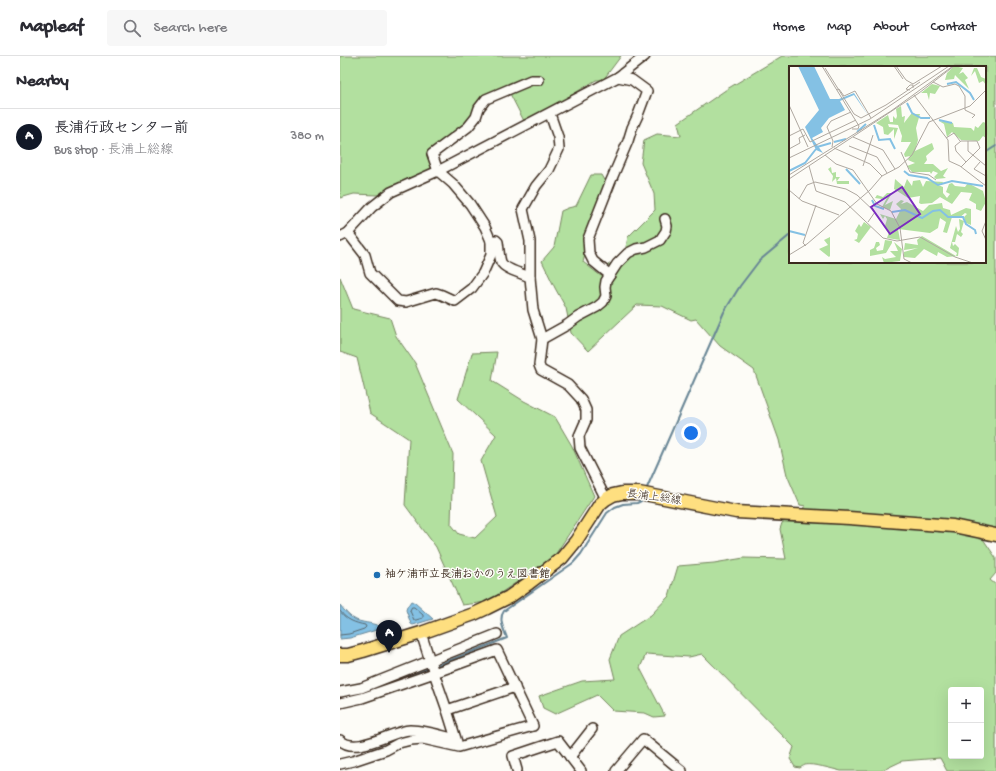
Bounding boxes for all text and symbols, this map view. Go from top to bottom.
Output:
search box [107,10,387,46]
text: Mapleaf [20,16,83,39]
icon: search [121,17,143,39]
text: Search here [153,19,227,37]
text: Home [773,19,805,36]
text: Map [827,19,851,36]
text: About [873,19,909,36]
text: Contact [931,19,976,36]
inset map [789,66,986,263]
text: Nearby [16,72,69,92]
text: 長浦行政センター前 [54,120,189,138]
text: A [25,129,33,144]
text: 380 m [290,129,324,144]
text: Bus stop · 長浦上総線 [54,143,173,158]
your location [681,423,701,443]
street label: 長浦上総線 [626,487,682,508]
place label: 袖ケ浦市立長浦おかのうえ図書館 [385,568,550,581]
marker: 袖ケ浦市立長浦おかのうえ図書館 [372,570,382,580]
pin: A [376,620,402,653]
map controls [948,687,984,759]
button: + [948,687,984,723]
button: − [948,723,984,759]

